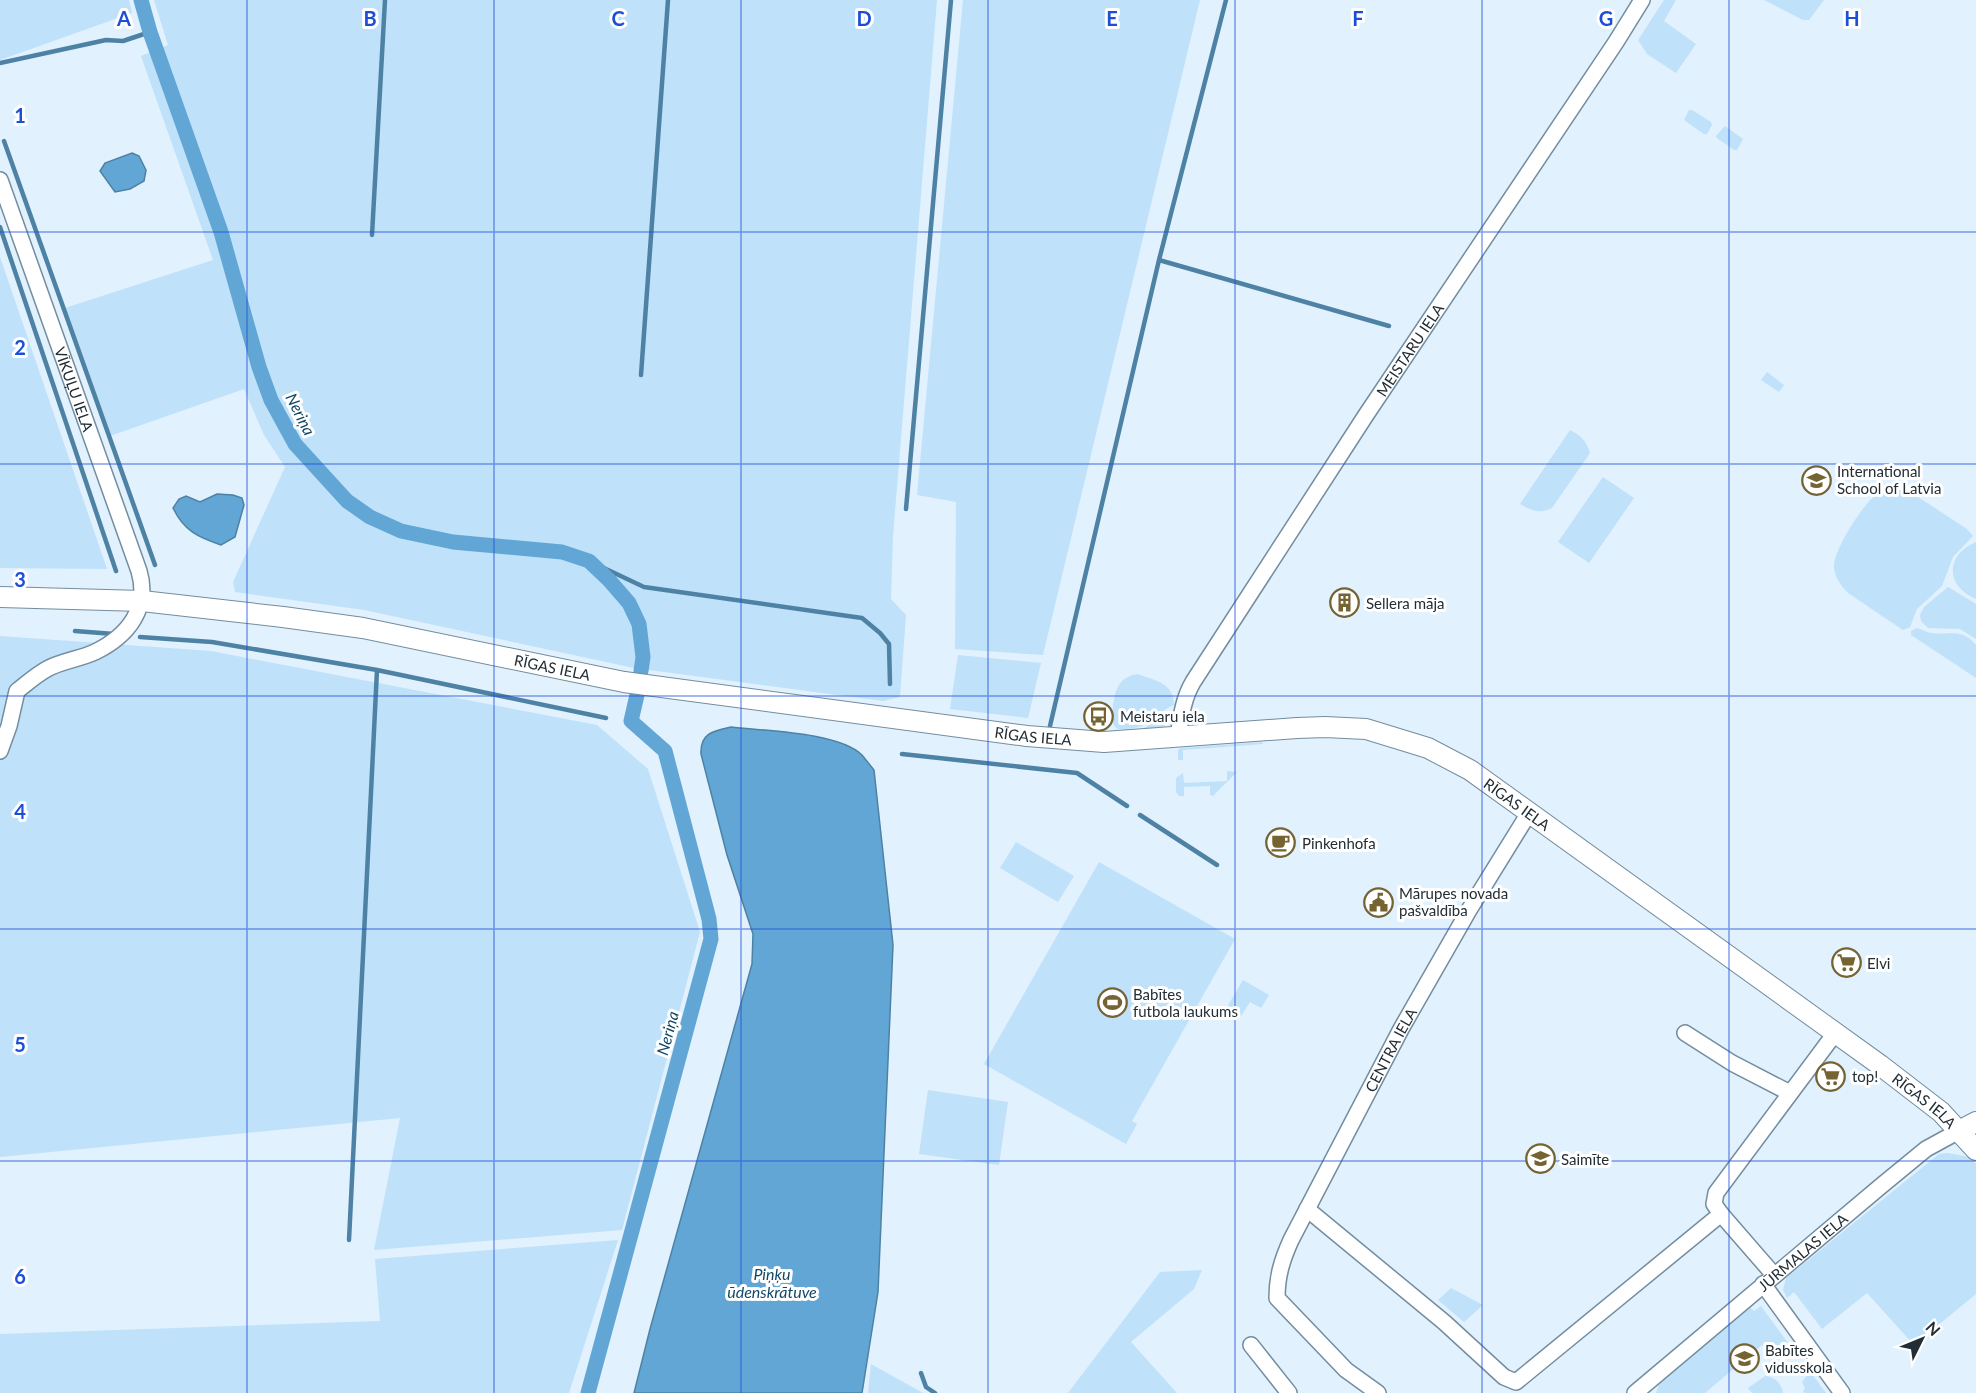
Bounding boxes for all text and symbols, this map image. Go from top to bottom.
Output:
text: A [116,6,131,30]
text: B [363,6,377,30]
text: C [611,6,625,30]
text: D [856,6,872,30]
text: E [1106,6,1118,30]
text: F [1352,6,1364,30]
text: G [1599,6,1613,30]
text: H [1844,6,1860,30]
text: 1 [14,103,26,127]
street label: MEISTARU IELA [1372,299,1448,400]
text: 2 [14,335,26,359]
street label: VĪKUĻU IELA [51,345,98,435]
water label: Neriņa [282,390,320,438]
place label: International School of Latvia [1837,462,1941,497]
school or university icon: International School of Latvia [1800,464,1832,496]
text: 3 [14,567,26,591]
building icon: Sellera māja [1329,587,1361,619]
place label: Sellera māja [1366,594,1445,612]
street label: RĪGAS IELA [513,651,593,684]
bus stop icon: Meistaru iela [1083,700,1115,732]
place label: Meistaru iela [1120,707,1205,725]
street label: RĪGAS IELA [994,723,1073,749]
street label: RĪGAS IELA [1480,774,1554,834]
text: 4 [14,799,26,823]
cafe icon: Pinkenhofa [1265,827,1297,859]
place label: Pinkenhofa [1302,834,1376,852]
place label: Mārupes novada pašvaldība [1399,884,1508,919]
public building icon: Mārupes novada pašvaldība [1362,886,1394,918]
supermarket icon: Elvi [1830,947,1862,979]
place label: Elvi [1867,954,1890,972]
place label: Babītes futbola laukums [1133,985,1238,1020]
sports icon: Babītes futbola laukums [1096,987,1128,1019]
street label: CENTRA IELA [1361,1004,1421,1095]
water label: Neriņa [652,1009,682,1057]
text: 5 [14,1032,26,1056]
supermarket icon: top! [1815,1060,1847,1092]
place label: top! [1852,1067,1878,1085]
street label: RĪGAS IELA [1889,1069,1961,1132]
school or university icon: Saimīte [1524,1143,1556,1175]
place label: Saimīte [1561,1150,1609,1168]
street label: JŪRMALAS IELA [1754,1209,1852,1295]
text: 6 [14,1264,26,1288]
water label: Piņķu ūdenskrātuve [727,1264,817,1301]
north arrow [1892,1309,1952,1369]
text: N [1922,1317,1944,1339]
place label: Babītes vidusskola [1765,1341,1833,1376]
school or university icon: Babītes vidusskola [1728,1343,1760,1375]

